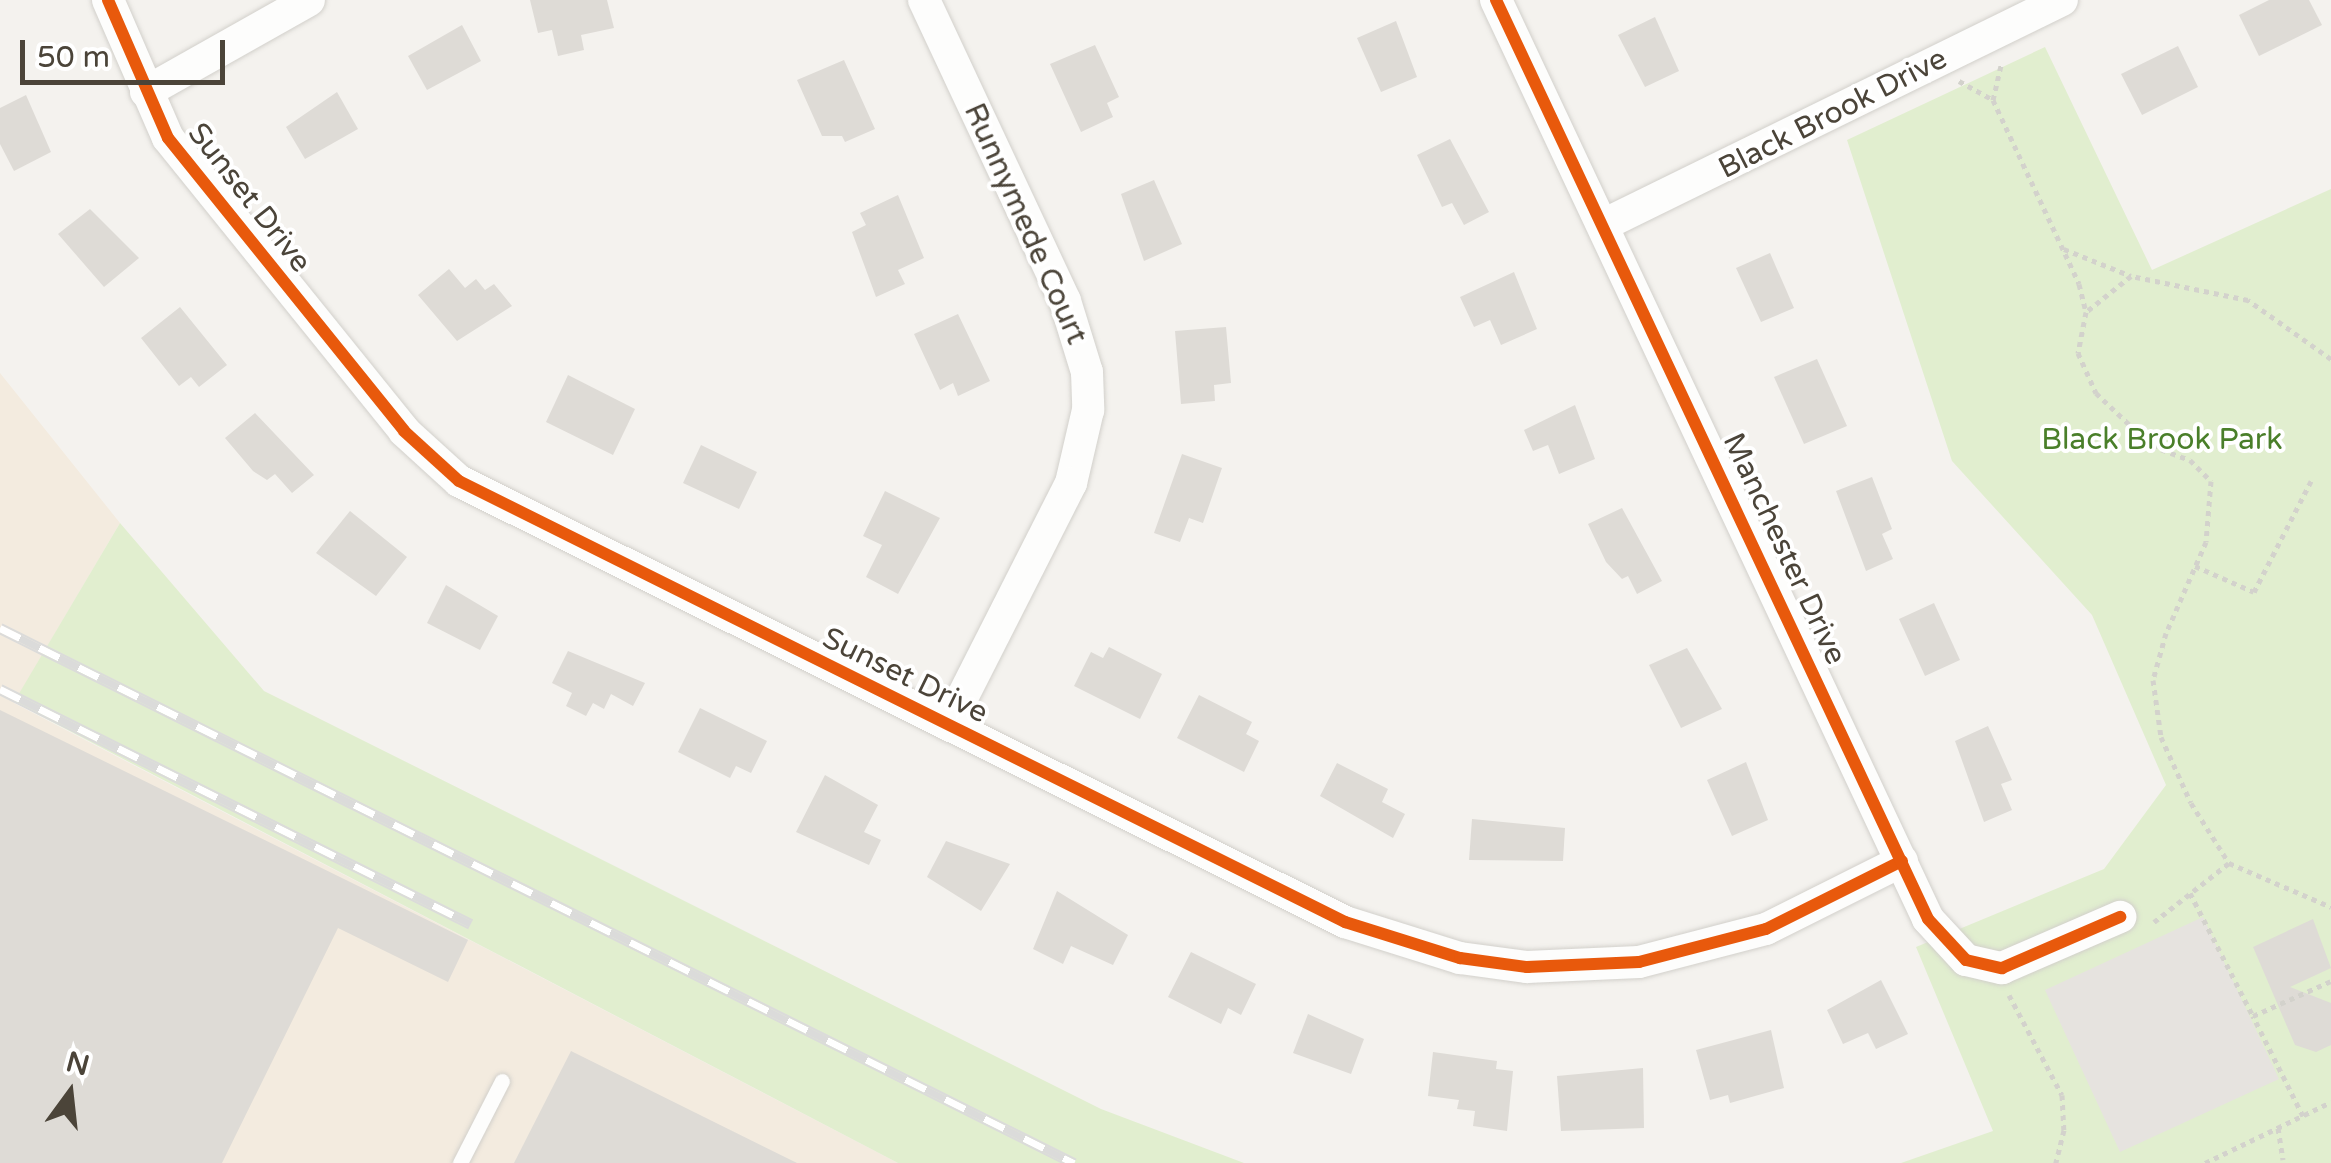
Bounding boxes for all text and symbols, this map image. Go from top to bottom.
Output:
scale bar [25,20,230,82]
text: 50 m [37,39,110,76]
street label: Black Brook Drive [1713,41,1953,187]
street label: Runnymede Court [956,98,1094,350]
street label: Sunset Drive [180,116,318,280]
park label: Black Brook Park [2041,422,2283,458]
street label: Manchester Drive [1715,428,1853,670]
street label: Sunset Drive [817,621,993,731]
north arrow [20,1043,120,1143]
text: N [62,1045,93,1083]

